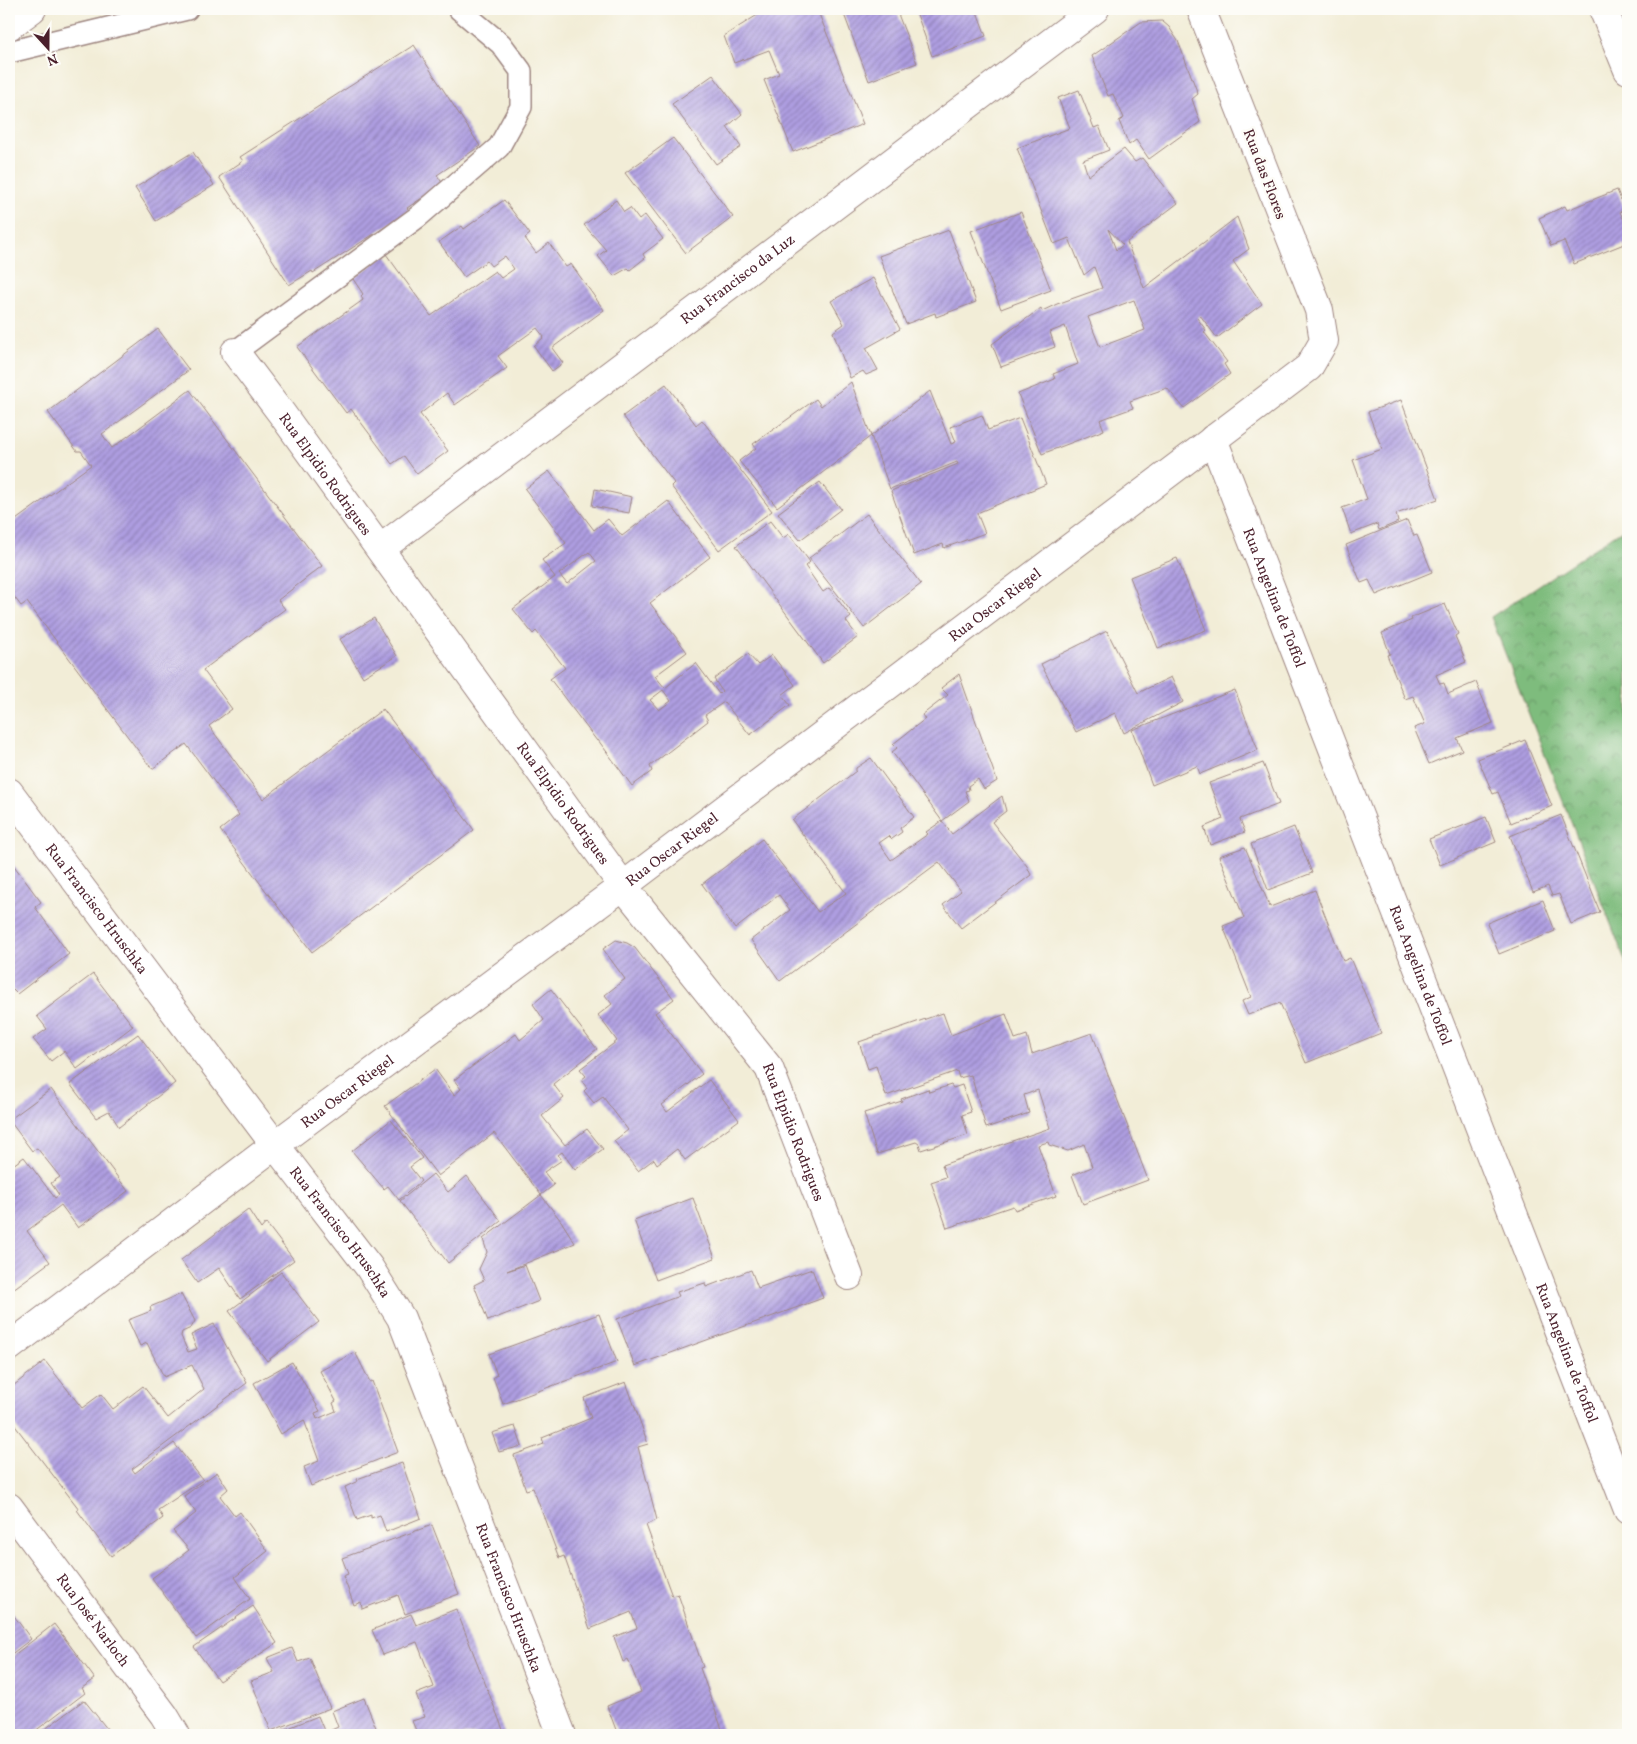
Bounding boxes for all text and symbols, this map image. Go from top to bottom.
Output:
north arrow [22,22,72,72]
text: N [44,48,60,69]
street label: Rua das Flores [1237,126,1290,223]
street label: Rua Francisco da Luz [677,230,800,330]
street label: Rua Elpidio Rodrigues [273,409,376,541]
street label: Rua Angelina de Toffol [1236,525,1310,671]
street label: Rua Oscar Riegel [945,564,1046,648]
street label: Rua Elpidio Rodrigues [511,738,613,870]
street label: Rua Oscar Riegel [622,808,723,892]
street label: Rua Francisco Hruschka [40,840,152,979]
street label: Rua Angelina de Toffol [1383,903,1456,1049]
street label: Rua Oscar Riegel [297,1051,399,1134]
street label: Rua Elpidio Rodrigues [756,1060,828,1205]
street label: Rua Francisco Hruschka [284,1163,395,1302]
street label: Rua Angelina de Toffol [1529,1280,1602,1426]
street label: Rua Francisco Hruschka [469,1520,546,1676]
street label: Rua José Narloch [50,1570,134,1672]

